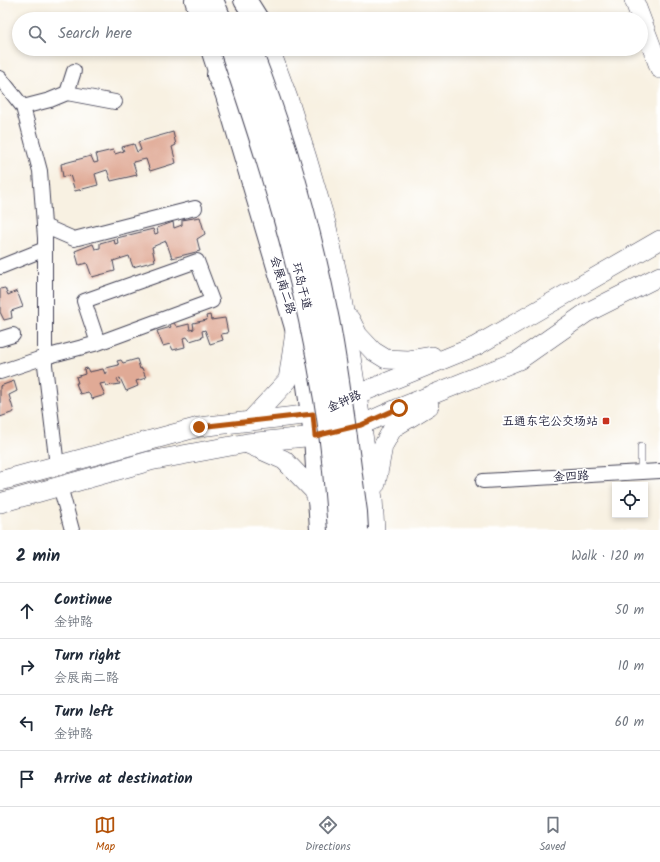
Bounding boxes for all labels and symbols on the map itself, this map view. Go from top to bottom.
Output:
street label: 会展南二路 [265,254,300,317]
street label: 环岛干道 [286,261,317,312]
street label: 金钟路 [324,385,365,417]
route start [390,399,408,417]
place label: 五通东宅公交场站 [502,412,598,431]
marker: 五通东宅公交场站 [601,416,611,426]
route end [190,418,208,436]
street label: 金四路 [553,466,590,487]

